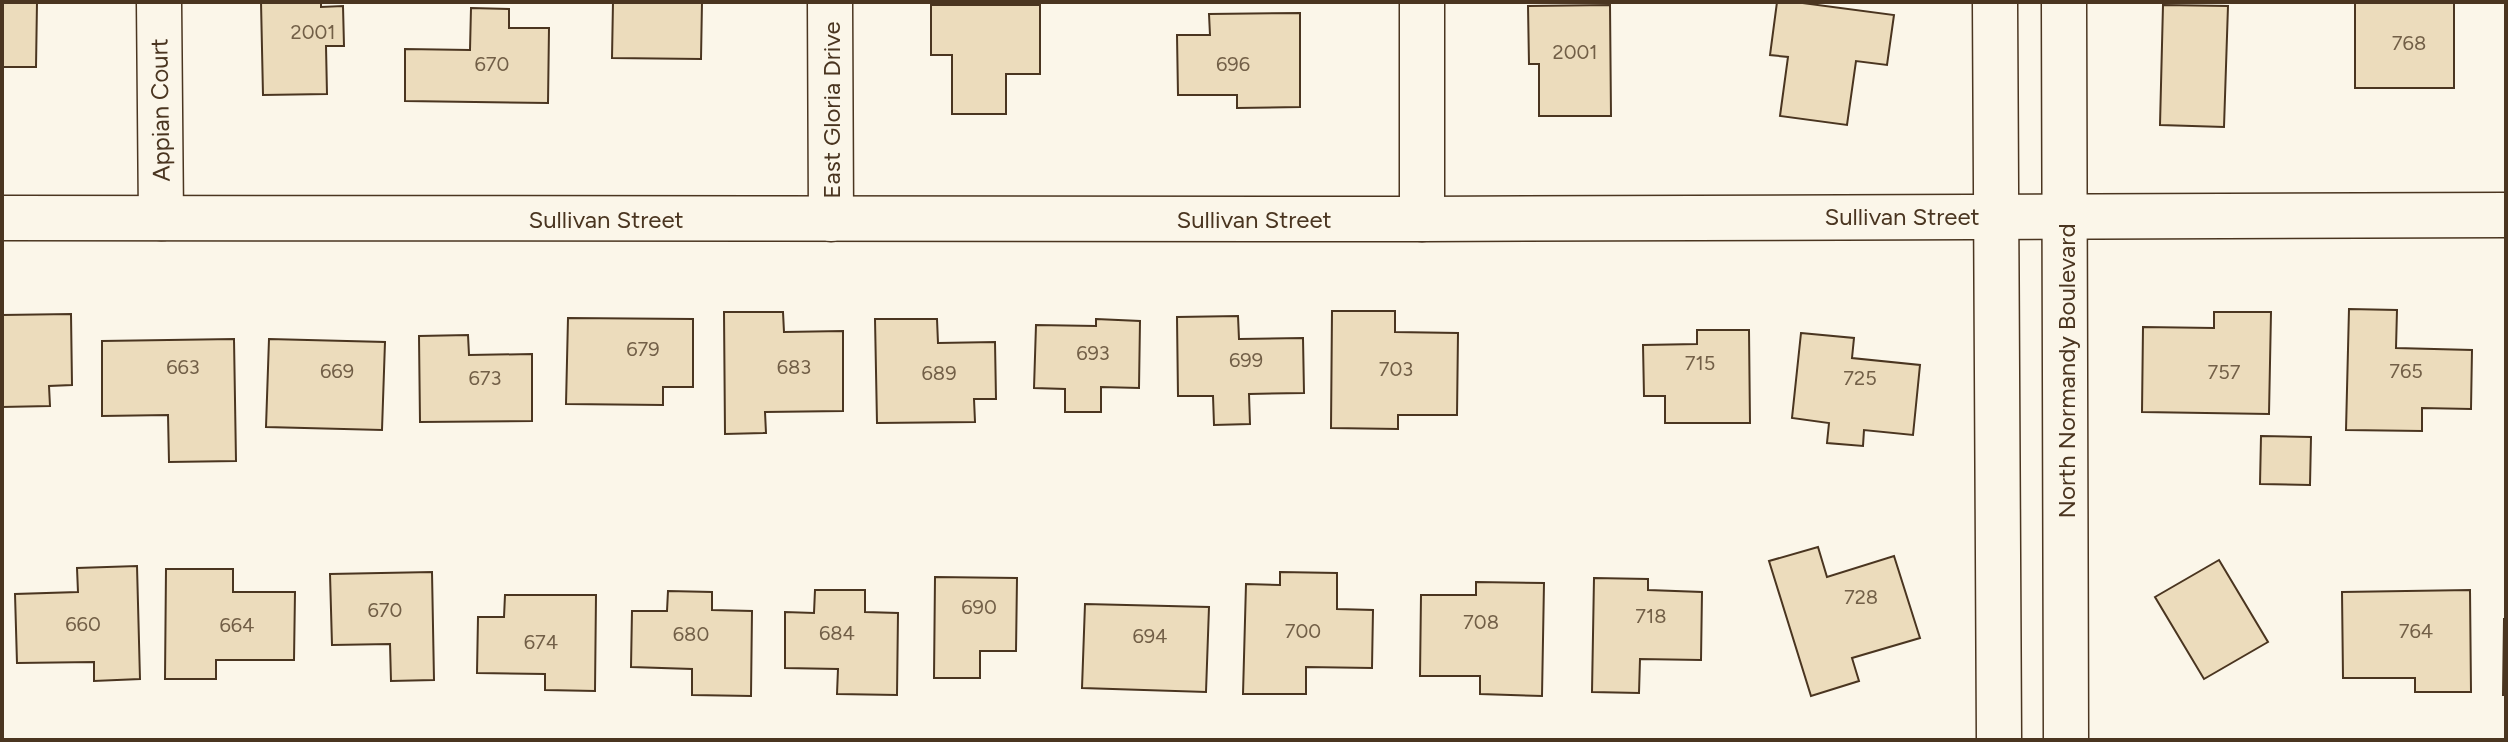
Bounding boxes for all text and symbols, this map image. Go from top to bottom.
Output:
house number: 2001 [290,20,336,44]
street label: East Gloria Drive [817,21,846,199]
house number: 768 [2392,31,2426,55]
street label: Appian Court [144,38,176,182]
house number: 2001 [1552,40,1598,64]
house number: 670 [475,52,509,76]
house number: 696 [1216,52,1250,76]
street label: Sullivan Street [1824,202,1980,231]
street label: Sullivan Street [528,205,684,234]
street label: Sullivan Street [1176,205,1332,234]
street label: North Normandy Boulevard [2052,224,2081,518]
house number: 679 [626,337,660,361]
house number: 693 [1076,341,1110,365]
house number: 699 [1229,348,1263,372]
house number: 715 [1685,351,1715,375]
house number: 663 [166,355,200,379]
house number: 683 [777,355,811,379]
house number: 703 [1379,357,1413,381]
house number: 669 [320,359,354,383]
house number: 765 [2389,359,2423,383]
house number: 757 [2208,360,2241,384]
house number: 689 [922,361,956,385]
house number: 673 [469,366,501,390]
house number: 725 [1843,366,1877,390]
house number: 728 [1844,585,1878,609]
house number: 690 [961,595,997,619]
house number: 670 [368,598,402,622]
house number: 718 [1635,604,1667,628]
house number: 708 [1463,610,1499,634]
house number: 660 [65,612,101,636]
house number: 664 [219,613,255,637]
house number: 700 [1285,619,1321,643]
house number: 764 [2399,619,2433,643]
house number: 684 [819,621,855,645]
house number: 680 [673,622,709,646]
house number: 694 [1132,624,1168,648]
house number: 674 [524,630,558,654]

